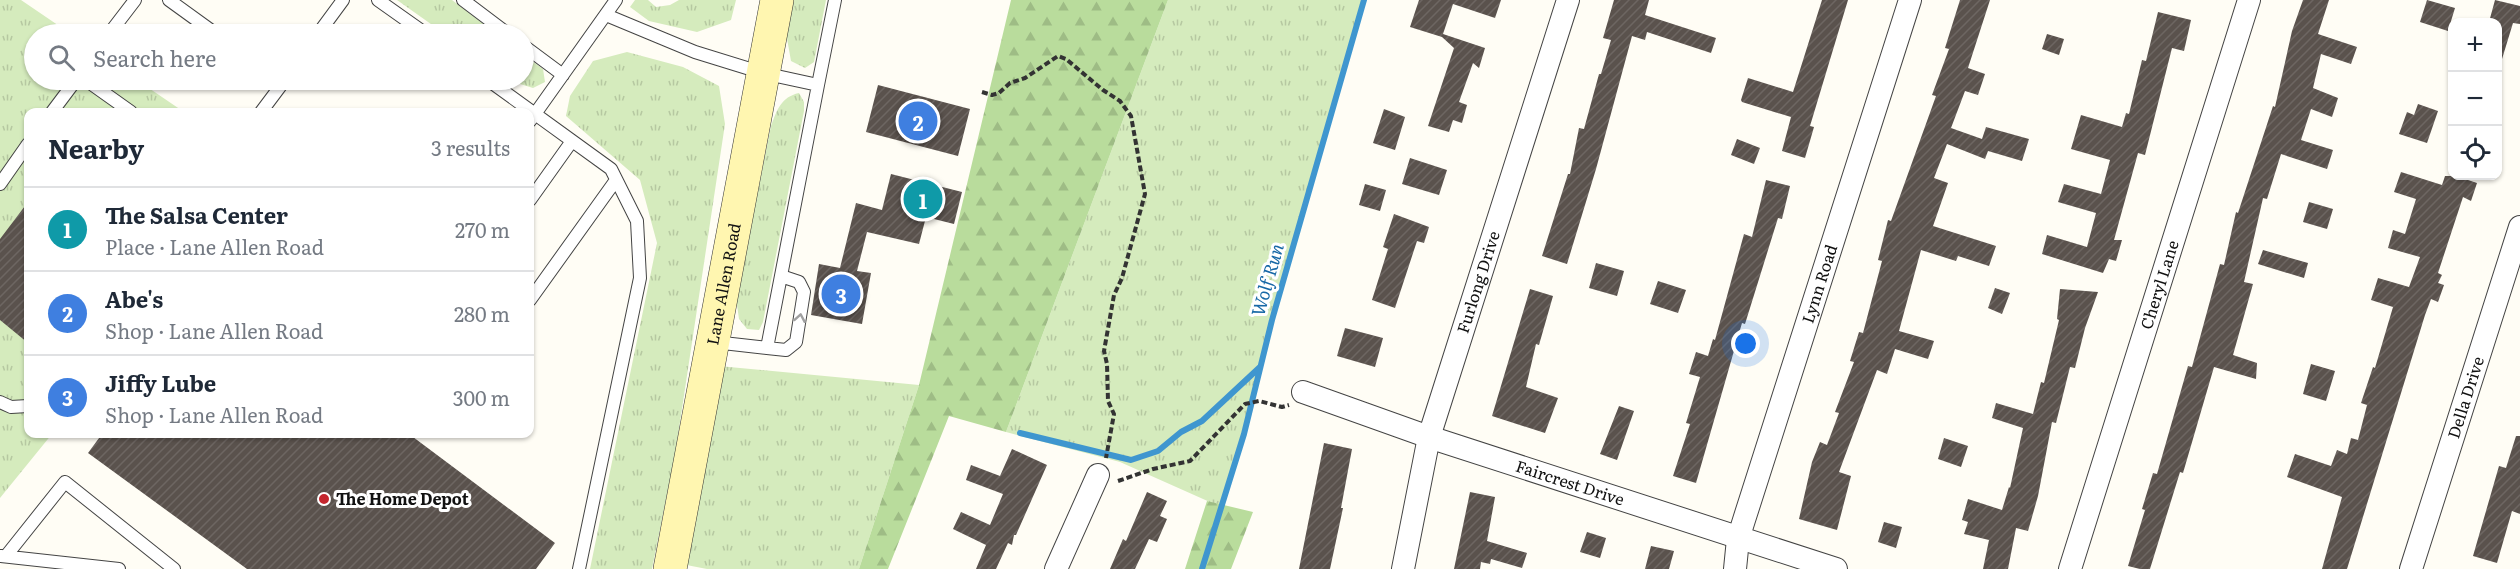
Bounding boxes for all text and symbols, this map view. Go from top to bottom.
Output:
map controls [2448,18,2502,180]
button: + [2448,18,2502,72]
search box [24,24,534,90]
icon: search [45,41,78,74]
text: Search here [93,41,216,74]
button: − [2448,72,2502,126]
pin: 2 [898,98,938,144]
button: locate [2448,126,2502,180]
text: Nearby [48,128,144,167]
text: 3 results [431,132,510,162]
pin: 1 [904,176,942,222]
text: The Salsa Center [105,198,288,231]
text: 1 [63,214,72,244]
text: 270 m [455,214,510,244]
street label: Lane Allen Road [699,221,746,347]
street label: Furlong Drive [1450,228,1505,336]
text: Place · Lane Allen Road [105,231,324,261]
street label: Cheryl Lane [2133,237,2184,332]
water label: Wolf Run [1243,240,1290,319]
street label: Lynn Road [1795,241,1842,326]
pin: 3 [822,272,860,316]
text: Abe's [105,282,163,315]
text: 2 [62,298,73,328]
text: 280 m [454,298,510,328]
one-way arrow [793,313,806,323]
text: Shop · Lane Allen Road [105,315,323,345]
your location [1731,329,1760,358]
street label: Della Drive [2440,353,2489,441]
text: Jiffy Lube [105,366,216,399]
text: 3 [62,382,73,412]
text: 300 m [453,382,510,412]
text: Shop · Lane Allen Road [105,399,323,429]
street label: Faircrest Drive [1513,453,1628,511]
place label: The Home Depot [336,486,469,510]
marker: The Home Depot [317,492,331,506]

